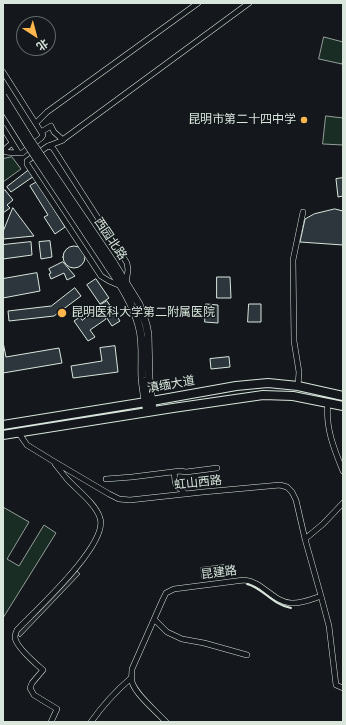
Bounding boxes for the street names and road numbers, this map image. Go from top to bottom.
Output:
street label: 西园北路 [91,215,129,263]
street label: 滇缅大道 [146,374,196,396]
street label: 虹山西路 [173,473,223,493]
street label: 昆建路 [200,564,238,582]

